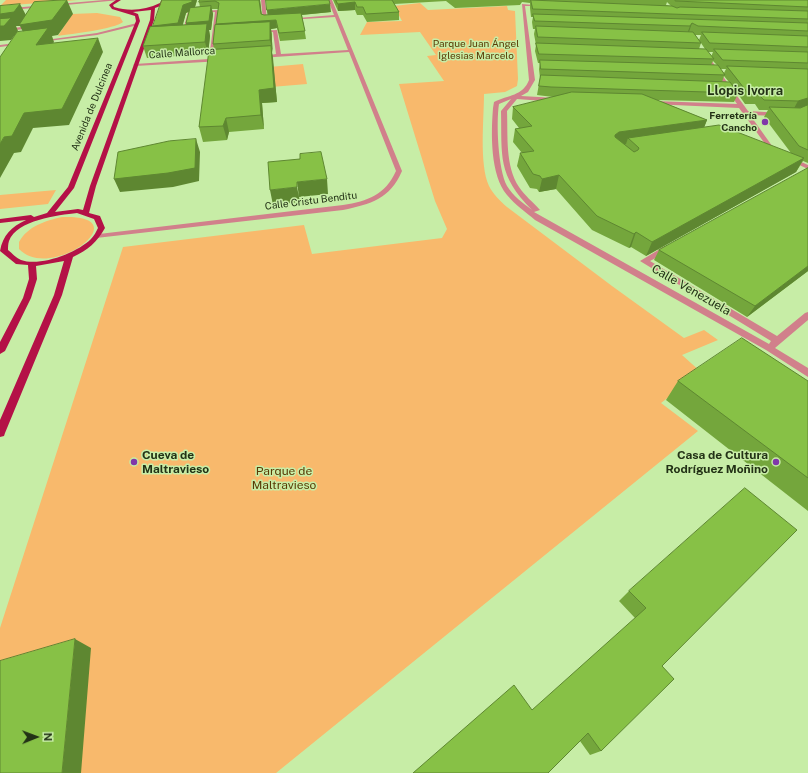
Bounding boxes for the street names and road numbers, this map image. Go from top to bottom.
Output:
street label: Calle Mallorca [148,45,216,61]
street label: Avenida de Dulcinea [69,61,115,153]
street label: Calle Cristu Benditu [264,189,358,213]
street label: Calle Venezuela [649,262,733,318]

